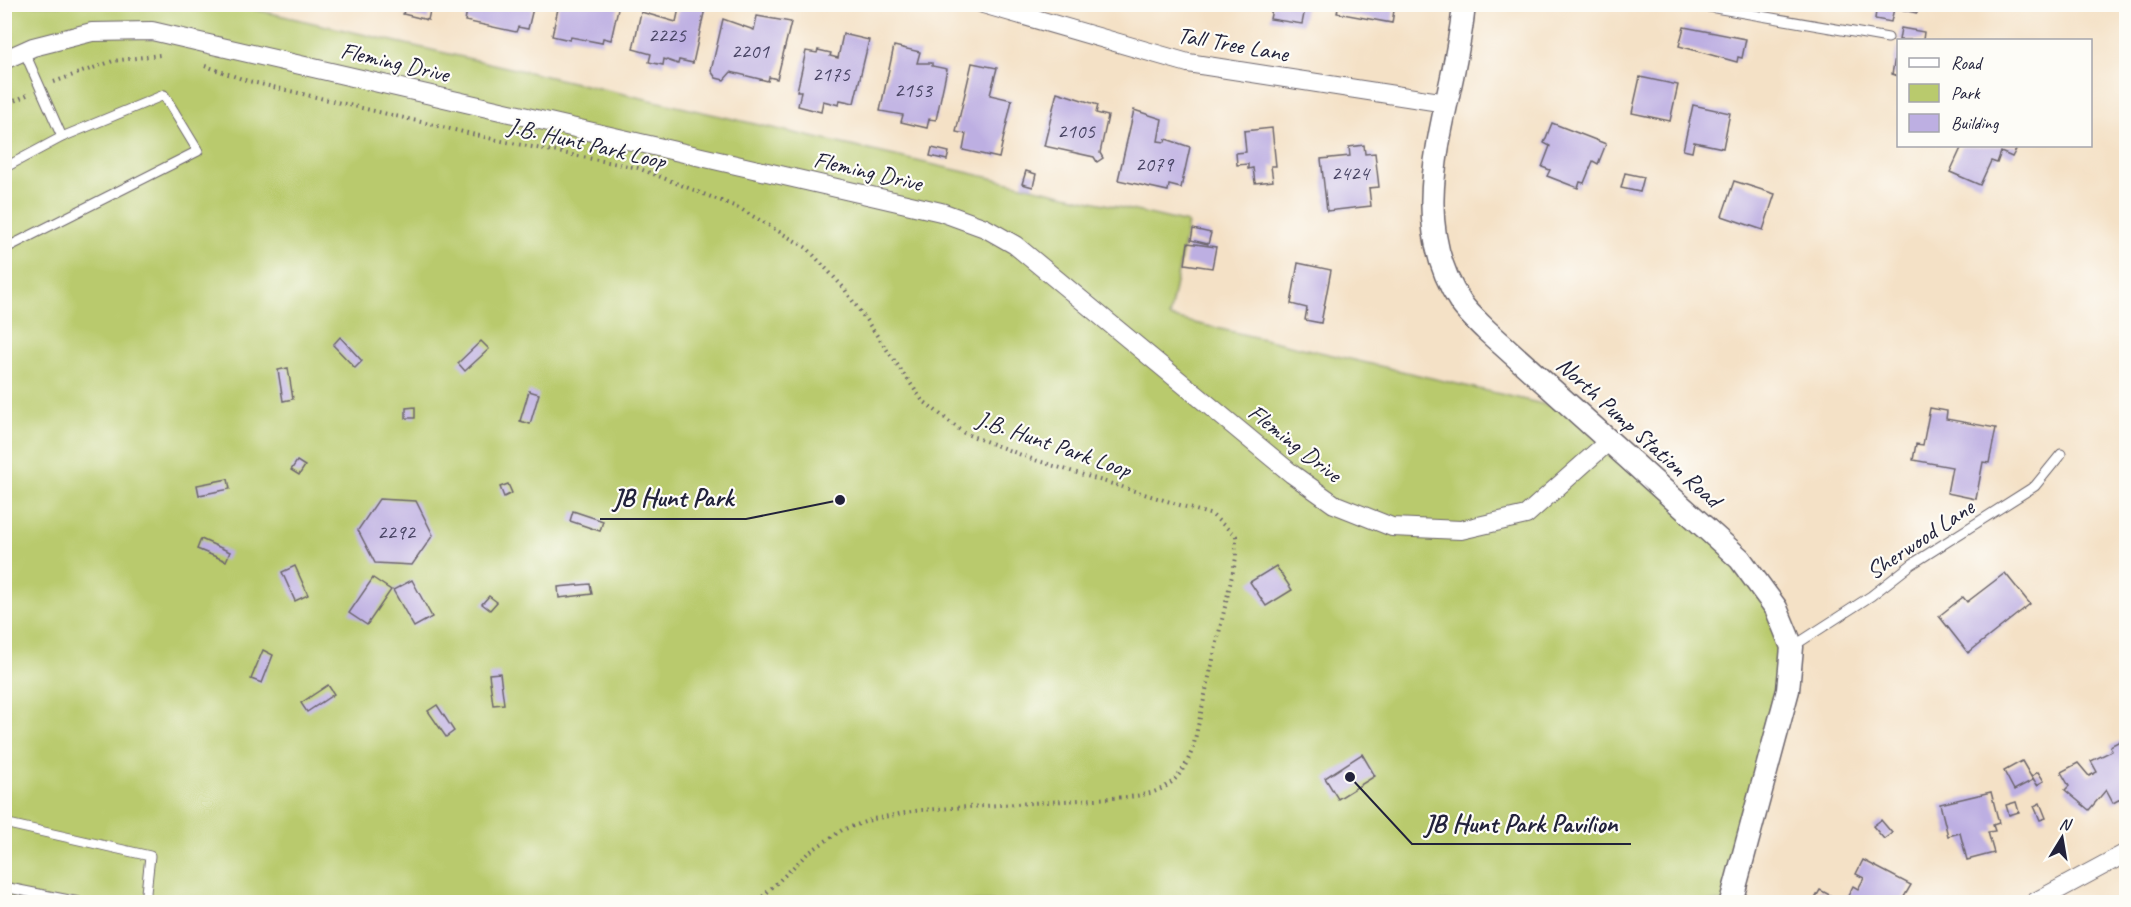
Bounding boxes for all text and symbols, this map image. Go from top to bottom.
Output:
street label: Tall Tree Lane [1175,20,1293,69]
house number: 2225 [648,22,687,48]
street label: Fleming Drive [338,35,454,90]
house number: 2201 [731,38,770,64]
legend [1897,39,2092,147]
text: Road [1951,52,1984,74]
house number: 2175 [812,61,851,87]
house number: 2153 [894,77,933,103]
text: Park [1951,82,1981,104]
street label: J.B. Hunt Park Loop [504,110,671,176]
text: Building [1951,112,2000,134]
house number: 2105 [1057,118,1096,144]
street label: Fleming Drive [811,144,927,199]
house number: 2079 [1135,151,1174,177]
house number: 2424 [1331,160,1371,186]
street label: North Pump Station Road [1550,350,1730,516]
street label: Fleming Drive [1242,397,1349,490]
street label: J.B. Hunt Park Loop [972,403,1137,485]
callout: JB Hunt Park [600,475,746,519]
text: JB Hunt Park [611,481,735,514]
street label: Sherwood Lane [1860,491,1981,586]
house number: 2292 [377,519,416,545]
callout: JB Hunt Park Pavilion [1412,800,1631,844]
text: JB Hunt Park Pavilion [1423,807,1619,840]
north arrow [2032,808,2092,868]
text: N [2058,813,2074,836]

